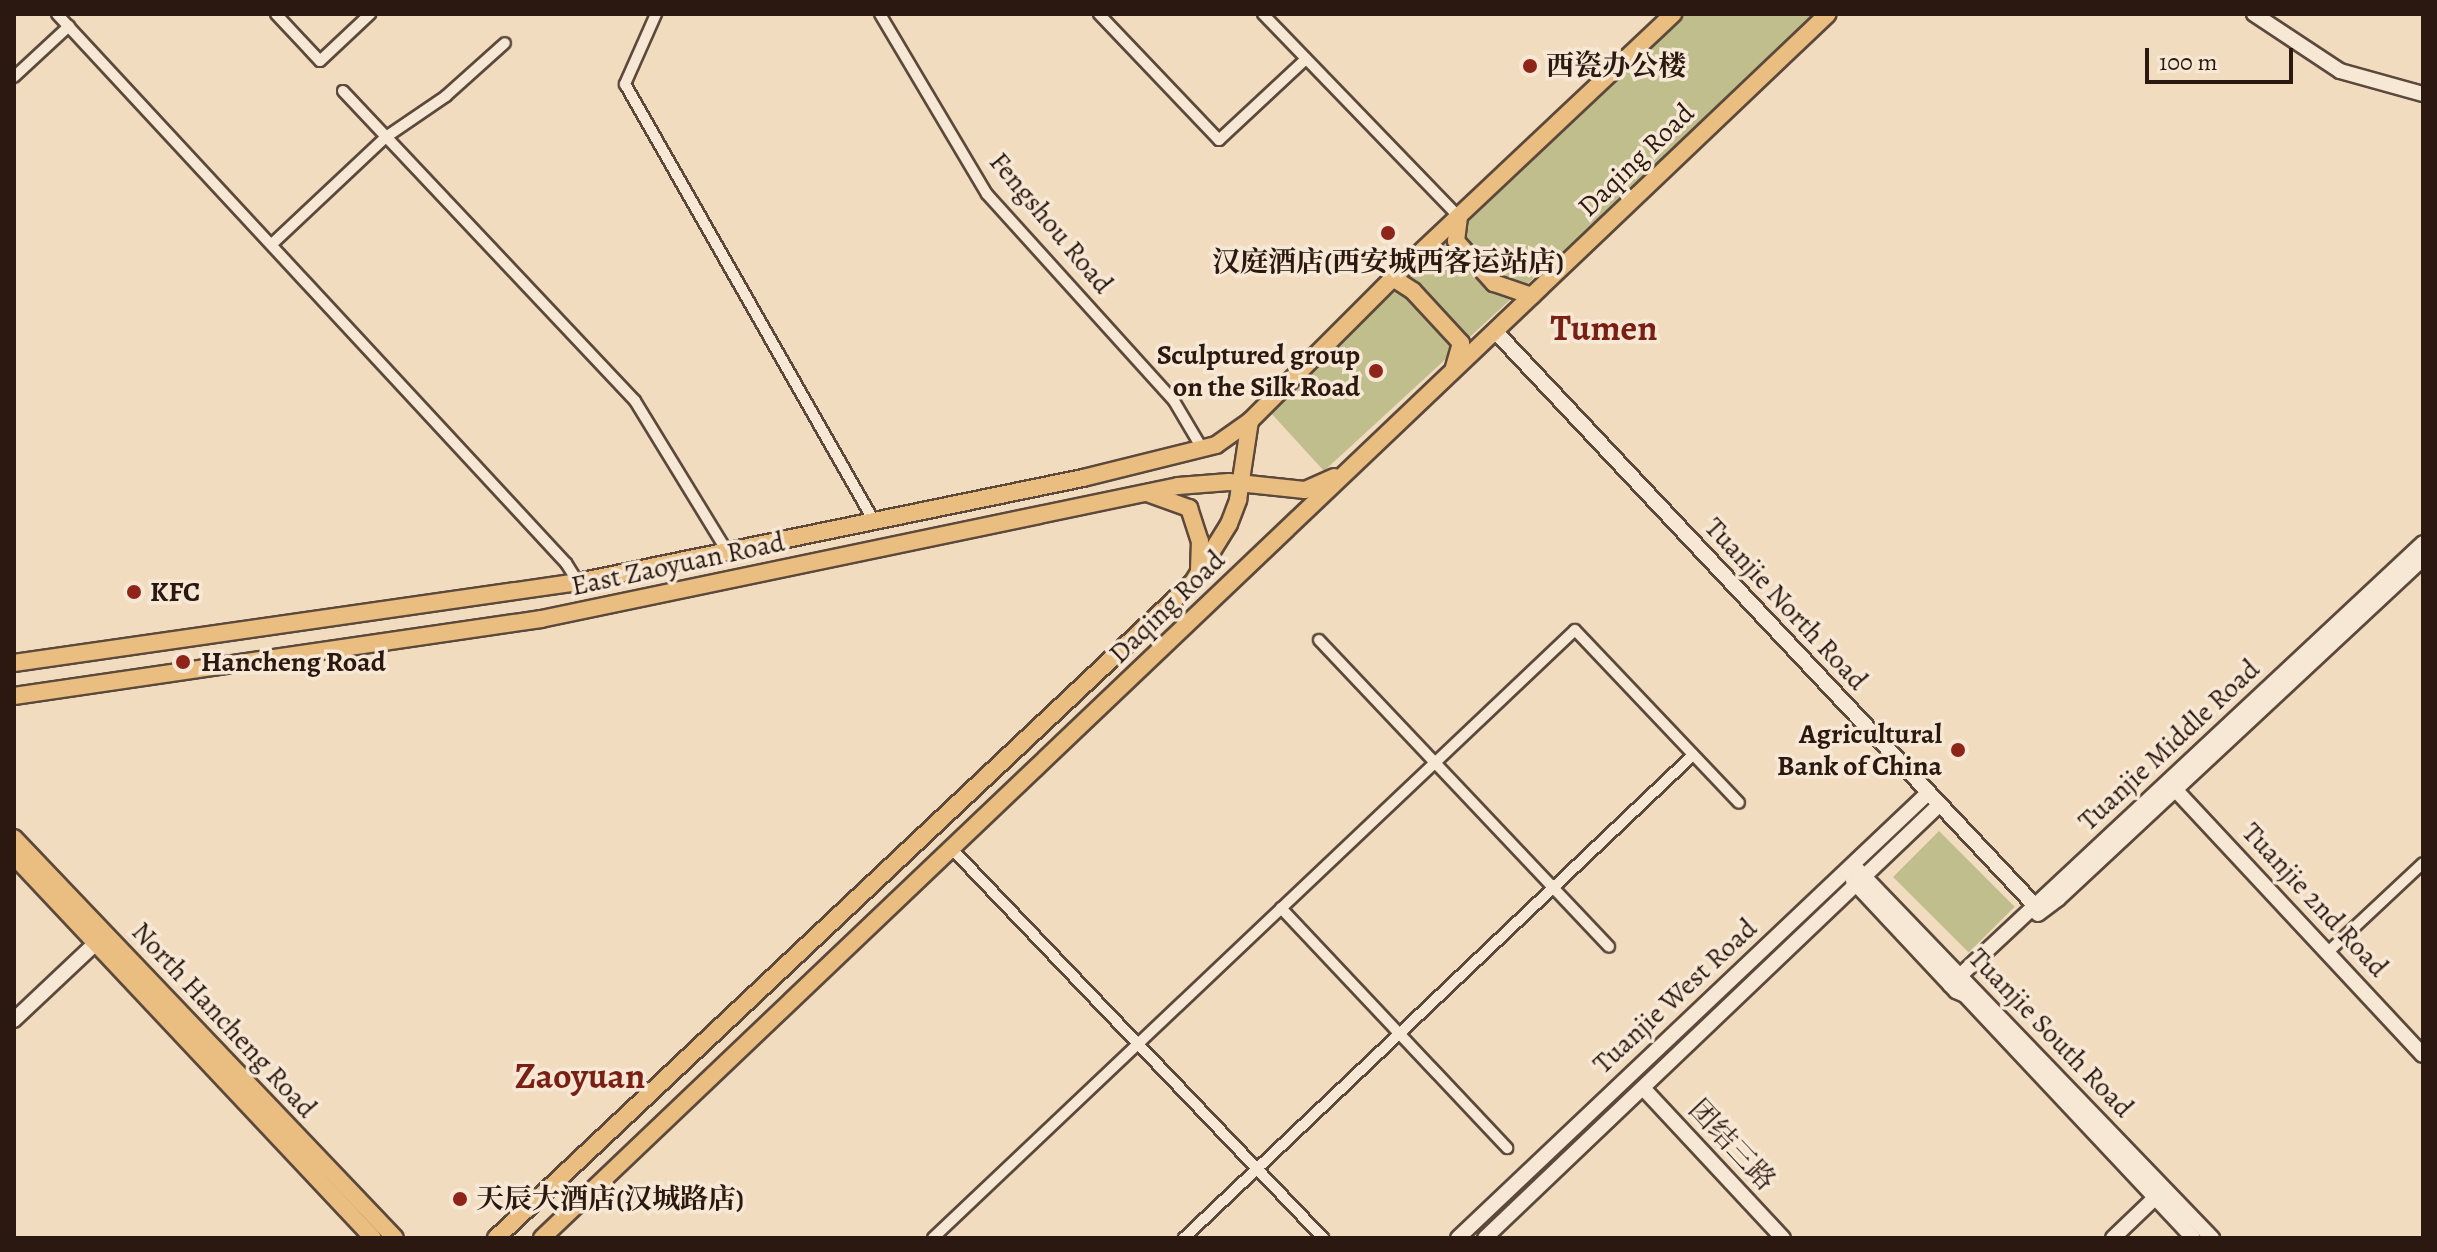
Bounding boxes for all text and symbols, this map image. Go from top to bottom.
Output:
scale bar [2149,32,2297,82]
text: 100 m [2159,46,2218,78]
place label: 西瓷办公楼 [1546,49,1686,83]
marker: 西瓷办公楼 [1521,57,1539,75]
street label: Daqing Road [1571,96,1701,224]
street label: Fengshou Road [982,146,1120,300]
marker: 汉庭酒店(西安城西客运站店) [1379,224,1397,242]
place label: 汉庭酒店(西安城西客运站店) [1212,245,1564,279]
district label: Tumen [1551,306,1657,350]
place label: Sculptured group on the Silk Road [1157,338,1360,404]
marker: Sculptured group on the Silk Road [1367,362,1385,380]
street label: Tuanjie North Road [1698,511,1874,697]
street label: East Zaoyuan Road [568,525,788,603]
street label: Daqing Road [1102,543,1232,671]
place label: KFC [150,575,200,609]
marker: KFC [125,583,143,601]
place label: Hancheng Road [201,645,386,679]
marker: Hancheng Road [172,651,194,673]
street label: Tuanjie Middle Road [2071,652,2267,838]
place label: Agricultural Bank of China [1777,717,1942,783]
marker: Agricultural Bank of China [1949,741,1967,759]
street label: Tuanjie 2nd Road [2235,816,2395,984]
street label: Tuanjie West Road [1586,911,1764,1081]
street label: North Hancheng Road [125,915,323,1125]
street label: Tuanjie South Road [1962,941,2140,1125]
district label: Zaoyuan [515,1054,645,1098]
street label: 团结三路 [1682,1093,1782,1197]
place label: 天辰大酒店(汉城路店) [476,1182,744,1216]
marker: 天辰大酒店(汉城路店) [451,1190,469,1208]

